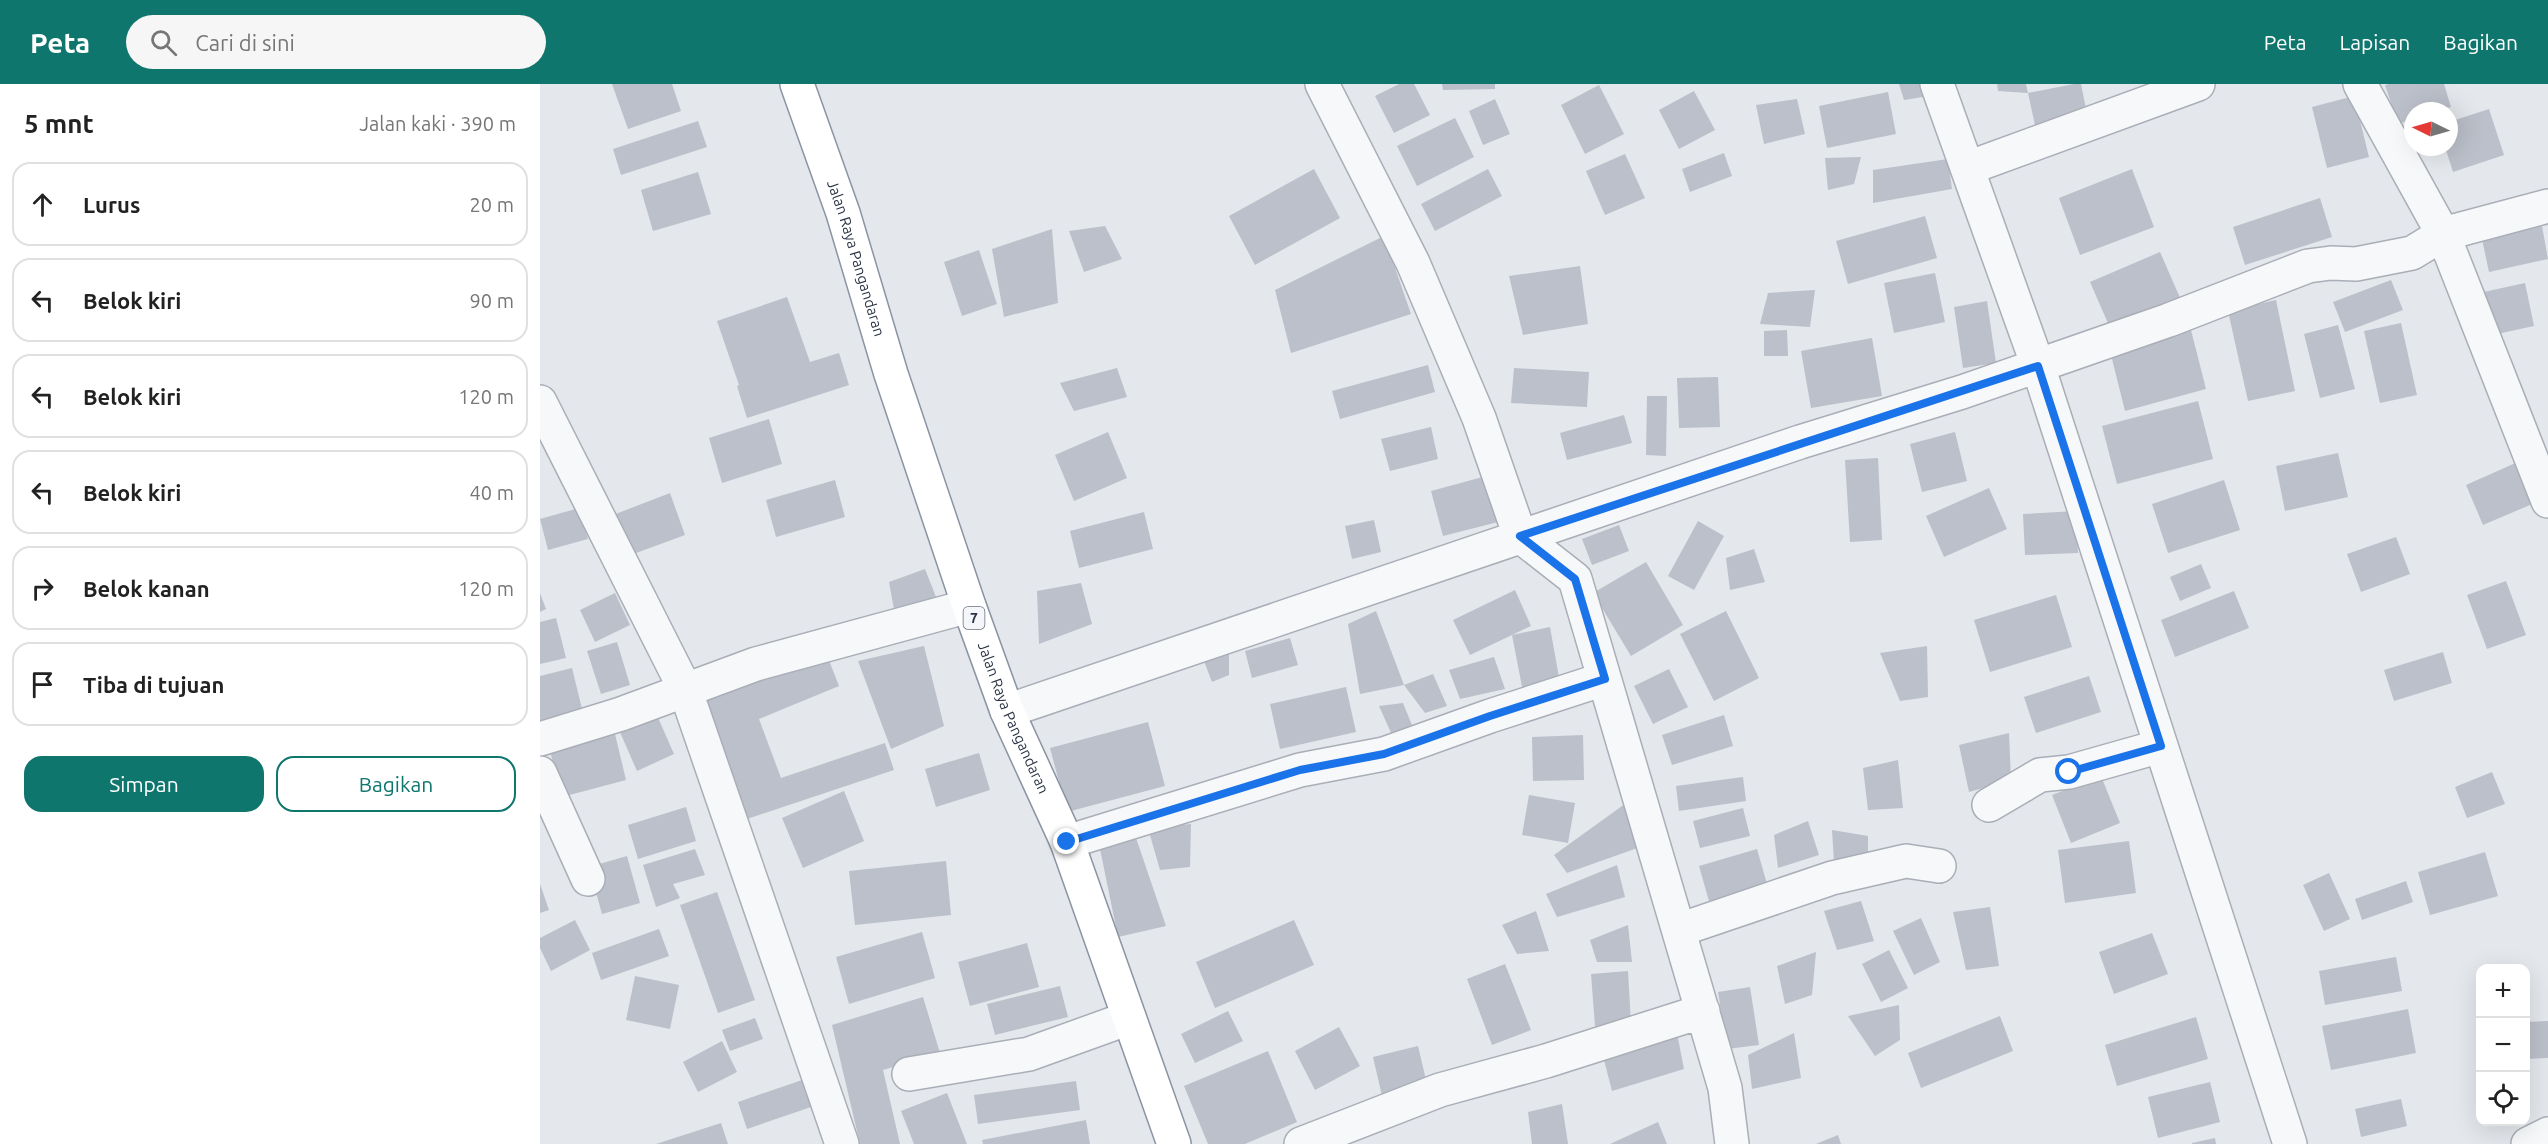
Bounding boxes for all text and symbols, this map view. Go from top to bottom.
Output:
search box [126,15,546,69]
icon: search [147,26,180,59]
text: Peta [30,27,90,58]
text: Cari di sini [195,30,295,55]
text: Peta [2264,30,2307,54]
text: Lapisan [2340,30,2410,54]
text: Bagikan [2443,30,2518,54]
north arrow [2404,102,2458,156]
text: 5 mnt [24,109,94,138]
text: Jalan kaki · 390 m [359,112,516,135]
street label: Jalan Raya Pangandaran [824,178,888,338]
icon: ahead [26,188,59,221]
text: Lurus [83,192,140,217]
text: 20 m [470,193,514,216]
icon: left [26,284,59,317]
text: Belok kiri [83,288,181,313]
text: 90 m [470,289,514,312]
icon: left [26,380,59,413]
text: Belok kiri [83,384,181,409]
text: 120 m [458,385,514,408]
icon: left [26,476,59,509]
text: Belok kiri [83,480,181,505]
text: 40 m [470,481,514,504]
icon: right [26,572,59,605]
text: Belok kanan [83,576,210,601]
text: 120 m [458,577,514,600]
road number: 7 [964,607,984,629]
street label: Jalan Raya Pangandaran [975,640,1053,796]
icon: arrive [26,668,59,701]
text: Tiba di tujuan [83,672,224,697]
button: Simpan [24,756,264,812]
button: Bagikan [276,756,516,812]
route start [2055,758,2081,784]
route end [1053,828,1079,854]
map controls [2476,964,2530,1126]
button: + [2476,964,2530,1018]
button: − [2476,1018,2530,1072]
button: locate [2476,1072,2530,1126]

